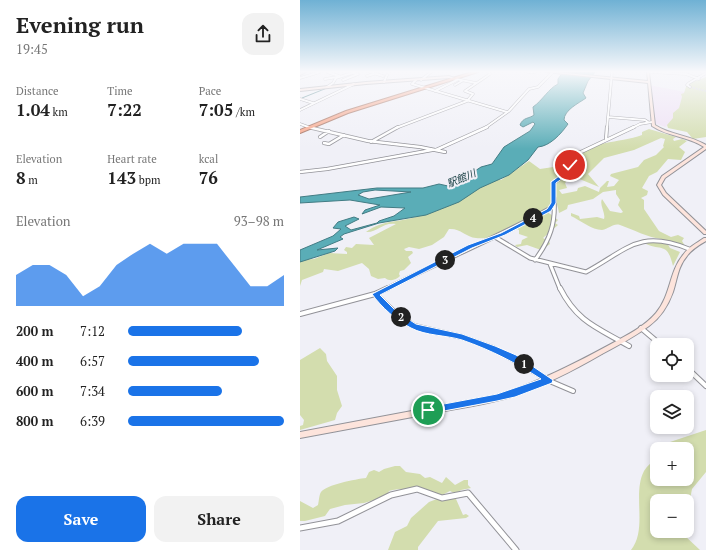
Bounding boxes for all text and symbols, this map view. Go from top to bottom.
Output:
text: Evening run [16,10,144,39]
button: share [242,13,284,55]
text: 19:45 [16,40,48,58]
text: Distance [16,84,59,98]
text: Time [107,84,132,98]
text: Pace [199,84,221,98]
text: 1.04 [16,98,50,121]
text: 7:22 [107,98,142,121]
text: 7:05 [199,98,233,121]
text: km [50,105,68,119]
text: /km [233,105,255,119]
pin [553,148,587,182]
text: Elevation [16,152,62,166]
text: Heart rate [107,152,157,166]
text: kcal [199,152,218,166]
icon: check [559,154,581,176]
text: 8 [16,166,26,189]
text: 143 [107,166,136,189]
text: 76 [199,166,218,189]
water label: 駅館川 [445,166,478,190]
text: m [26,173,38,187]
text: bpm [136,173,161,187]
pin: 4 [523,208,543,228]
text: 4 [530,211,536,225]
text: Elevation [16,212,71,230]
text: 93–98 m [234,212,284,230]
pin: 3 [435,250,455,270]
text: 3 [442,253,448,267]
pin: 2 [391,307,411,327]
text: 2 [398,310,404,324]
text: 200 m [16,322,54,340]
text: 7:12 [80,322,105,340]
map controls [650,338,694,538]
button: locate [650,338,694,382]
text: 400 m [16,352,54,370]
text: 6:57 [80,352,105,370]
pin: 1 [514,354,534,374]
text: 1 [521,357,527,371]
text: 600 m [16,382,54,400]
text: 7:34 [80,382,105,400]
button: layers [650,390,694,434]
pin [411,393,445,427]
icon: arrive [417,399,439,421]
text: 800 m [16,412,54,430]
text: 6:39 [80,412,105,430]
button: + [650,442,694,486]
button: − [650,494,694,538]
button: Save [16,496,146,542]
button: Share [154,496,284,542]

